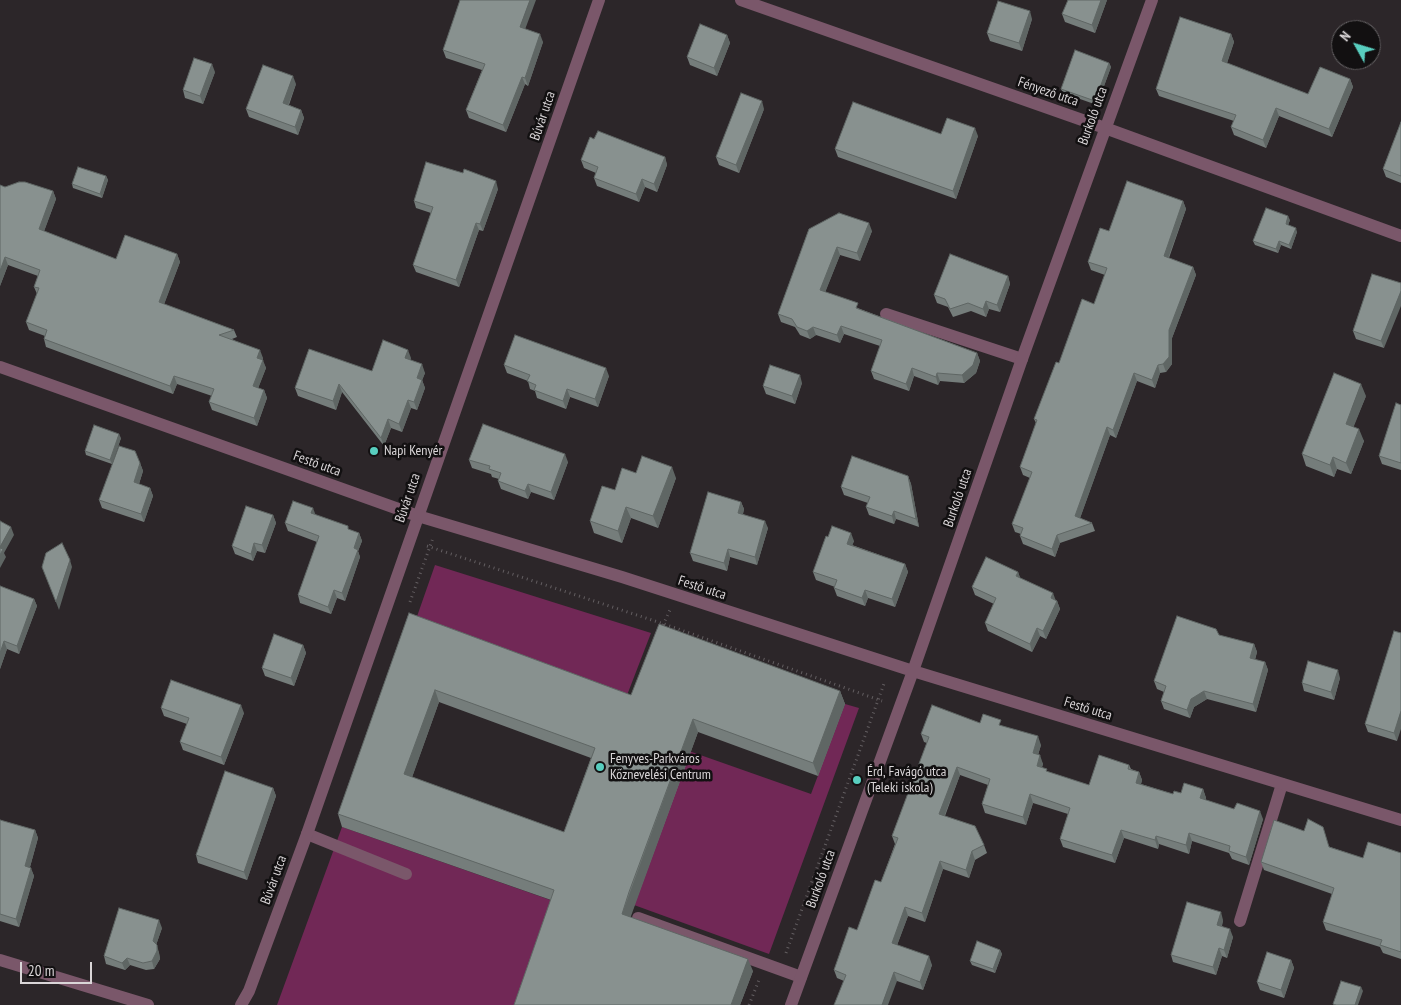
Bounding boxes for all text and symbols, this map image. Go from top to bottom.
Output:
north arrow [1331,20,1381,70]
text: N [1336,28,1354,45]
street label: Fényező utca [1016,74,1080,110]
street label: Burkoló utca [1075,85,1111,147]
street label: Búvár utca [527,89,559,143]
place label: Napi Kenyér [384,443,442,459]
marker: Napi Kenyér [368,445,380,457]
street label: Festő utca [291,448,343,480]
street label: Burkoló utca [940,467,976,529]
street label: Búvár utca [392,471,424,525]
street label: Festő utca [676,572,728,604]
street label: Festő utca [1062,694,1114,724]
place label: Fenyves-Parkváros Köznevelési Centrum [610,751,711,784]
marker: Fenyves-Parkváros Köznevelési Centrum [594,761,606,773]
place label: Érd, Favágó utca (Teleki iskola) [867,764,946,796]
marker: Érd, Favágó utca (Teleki iskola) [851,774,863,786]
street label: Burkoló utca [803,848,839,910]
street label: Búvár utca [257,853,291,907]
scale bar [22,952,95,984]
text: 20 m [28,961,54,980]

